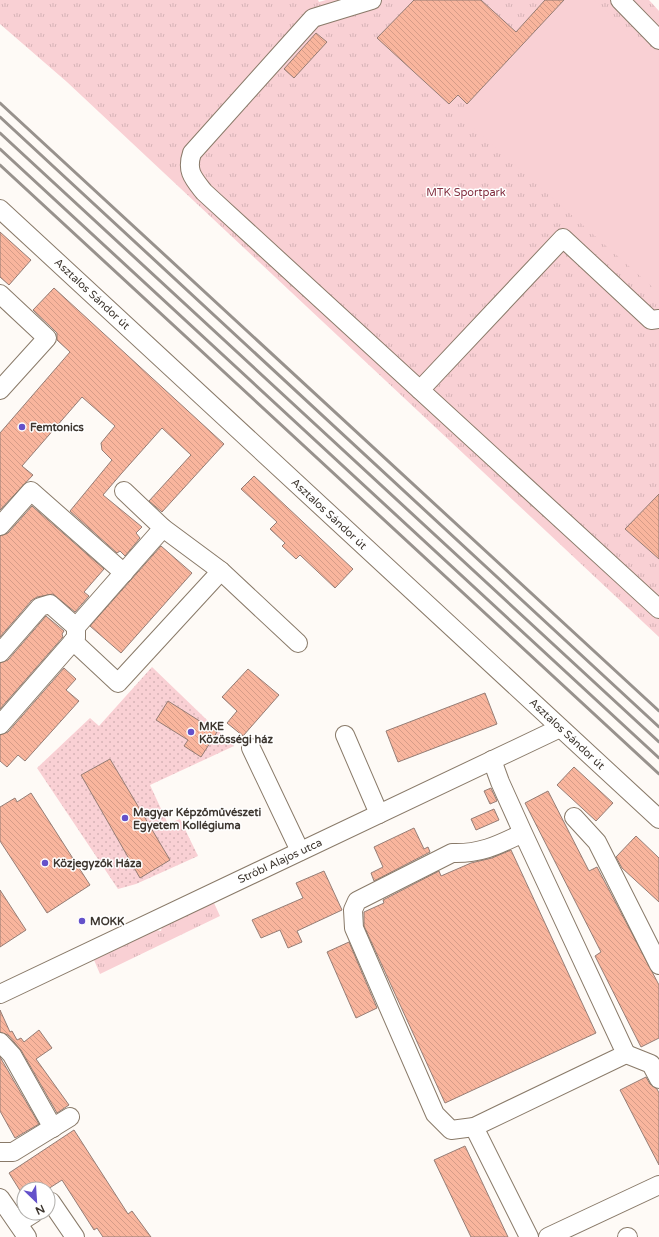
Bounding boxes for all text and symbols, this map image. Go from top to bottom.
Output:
park label: MTK Sportpark [426,186,506,199]
street label: Asztalos Sándor út [52,256,132,332]
place label: Femtonics [30,421,85,434]
marker: Femtonics [17,422,27,432]
street label: Asztalos Sándor út [289,476,369,552]
street label: Asztalos Sándor út [527,696,607,772]
place label: MKE Közösségi ház [199,720,273,747]
marker: MKE Közösségi ház [186,727,196,737]
place label: Magyar Képzőművészeti Egyetem Kollégiuma [133,806,261,833]
marker: Magyar Képzőművészeti Egyetem Kollégiuma [120,813,130,823]
street label: Stróbl Alajos utca [236,836,324,886]
place label: Közjegyzők Háza [53,857,142,871]
marker: Közjegyzők Háza [40,858,50,868]
place label: MOKK [90,915,125,928]
marker: MOKK [77,916,87,926]
north arrow [16,1181,56,1221]
text: N [33,1202,47,1217]

